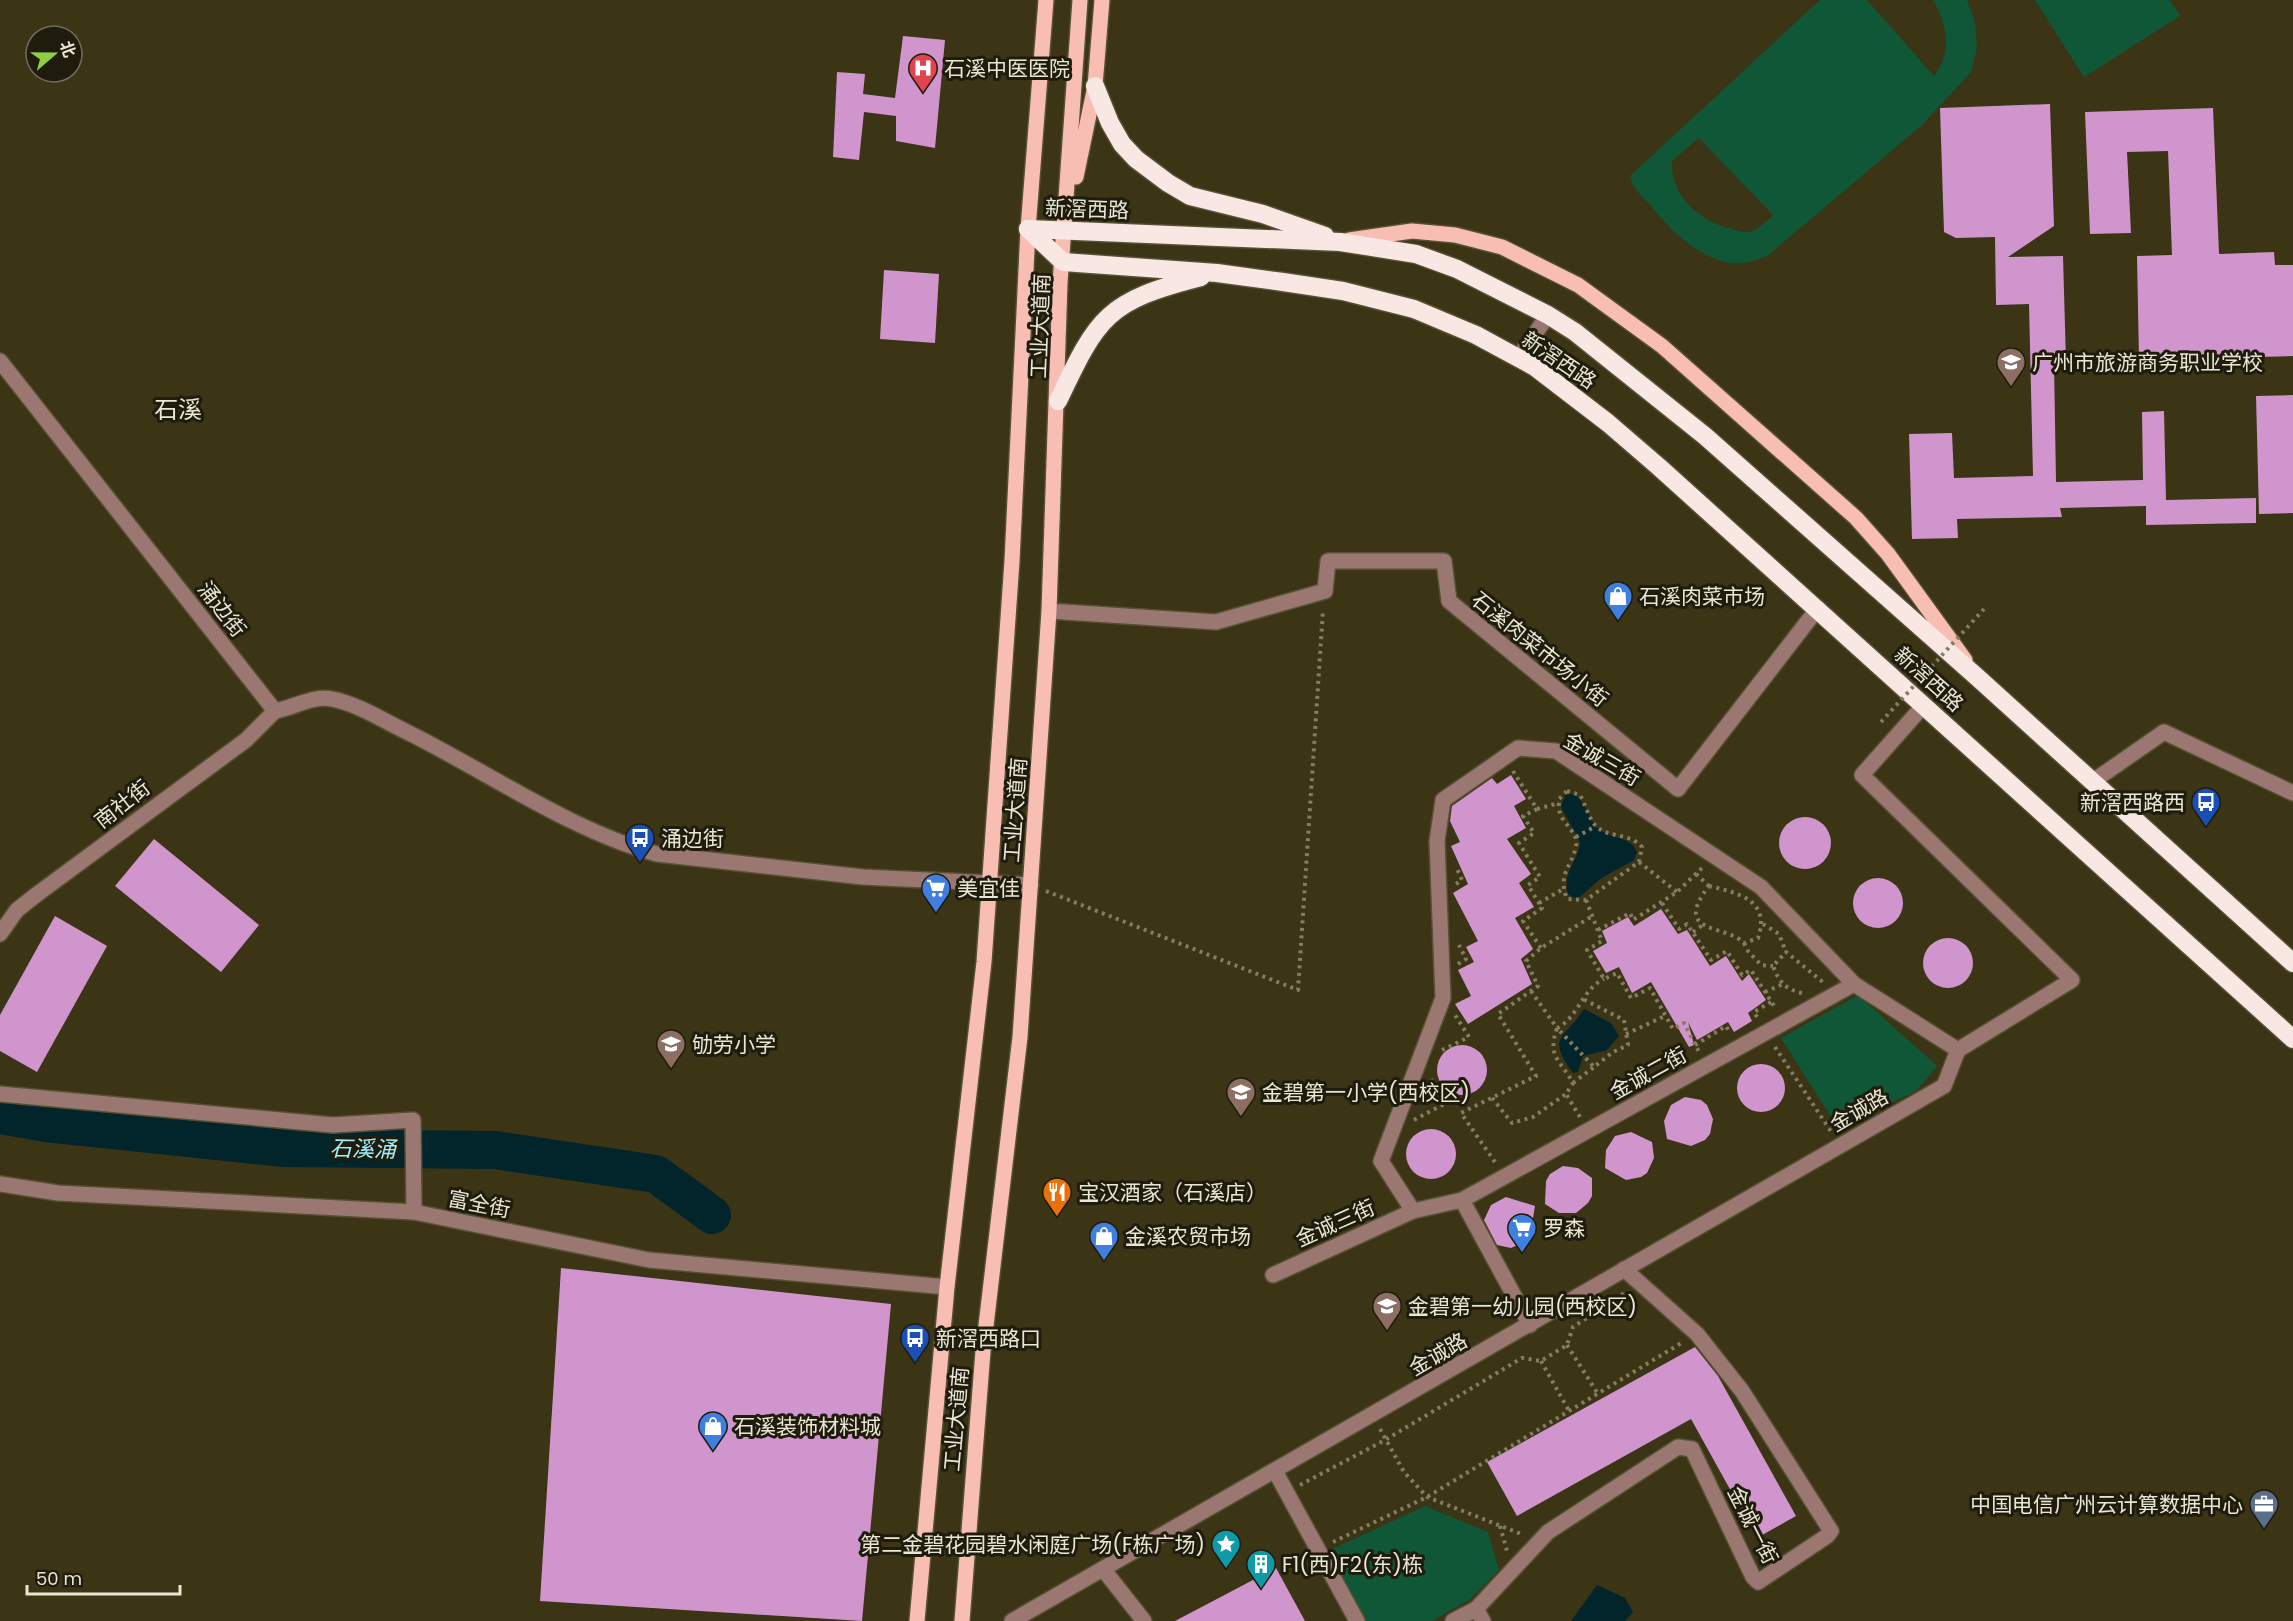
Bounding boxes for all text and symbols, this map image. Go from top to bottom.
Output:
north arrow [24,24,84,84]
text: 北 [54,38,81,60]
hospital icon: 石溪中医医院 [907,52,939,94]
place label: 石溪中医医院 [944,54,1070,83]
street label: 新滘西路 [1045,193,1129,225]
street label: 工业大道南 [1024,273,1056,379]
street label: 新滘西路 [1516,324,1602,396]
school or university icon: 广州市旅游商务职业学校 [1995,346,2027,388]
place label: 广州市旅游商务职业学校 [2032,348,2263,377]
district label: 石溪 [154,393,202,426]
street label: 涌边街 [191,575,253,643]
shop icon: 石溪肉菜市场 [1602,580,1634,622]
place label: 石溪肉菜市场 [1639,582,1765,611]
street label: 石溪肉菜市场小街 [1466,585,1614,713]
street label: 新滘西路 [1888,640,1970,718]
street label: 金诚三街 [1558,725,1646,793]
street label: 工业大道南 [997,757,1033,863]
street label: 南社街 [88,773,156,835]
bus stop icon: 新滘西路西 [2190,786,2222,828]
place label: 新滘西路西 [2080,788,2185,817]
bus stop icon: 涌边街 [624,822,656,864]
place label: 涌边街 [661,824,724,853]
supermarket icon: 美宜佳 [920,872,952,914]
place label: 美宜佳 [957,874,1020,903]
school or university icon: 劬劳小学 [655,1028,687,1070]
place label: 劬劳小学 [692,1030,776,1059]
street label: 金诚二街 [1604,1040,1692,1106]
school or university icon: 金碧第一小学(西校区) [1225,1076,1257,1118]
place label: 金碧第一小学(西校区) [1262,1078,1470,1107]
street label: 金诚路 [1824,1082,1894,1138]
water label: 石溪涌 [330,1133,399,1165]
restaurant icon: 宝汉酒家（石溪店） [1041,1176,1073,1218]
place label: 宝汉酒家（石溪店） [1078,1178,1267,1207]
street label: 富全街 [445,1184,513,1224]
street label: 金诚三街 [1291,1193,1379,1253]
supermarket icon: 罗森 [1506,1212,1538,1254]
place label: 罗森 [1543,1214,1585,1243]
shop icon: 金溪农贸市场 [1088,1220,1120,1262]
place label: 金溪农贸市场 [1125,1222,1251,1251]
school or university icon: 金碧第一幼儿园(西校区) [1371,1290,1403,1332]
place label: 金碧第一幼儿园(西校区) [1408,1292,1637,1321]
bus stop icon: 新滘西路口 [899,1322,931,1364]
place label: 新滘西路口 [936,1324,1041,1353]
street label: 金诚路 [1403,1326,1473,1382]
street label: 工业大道南 [937,1365,975,1473]
shop icon: 石溪装饰材料城 [697,1410,729,1452]
place label: 石溪装饰材料城 [734,1412,881,1441]
street label: 金诚一街 [1721,1481,1785,1569]
office icon: 中国电信广州云计算数据中心 [2248,1488,2280,1530]
place label: 中国电信广州云计算数据中心 [1970,1490,2243,1519]
place icon: 第二金碧花园碧水闲庭广场(F栋广场) [1210,1528,1242,1570]
place label: 第二金碧花园碧水闲庭广场(F栋广场) [860,1530,1205,1559]
building icon: F1(西)F2(东)栋 [1245,1548,1277,1590]
place label: F1(西)F2(东)栋 [1282,1550,1423,1579]
scale bar [27,1558,180,1596]
text: 50 m [36,1566,82,1591]

